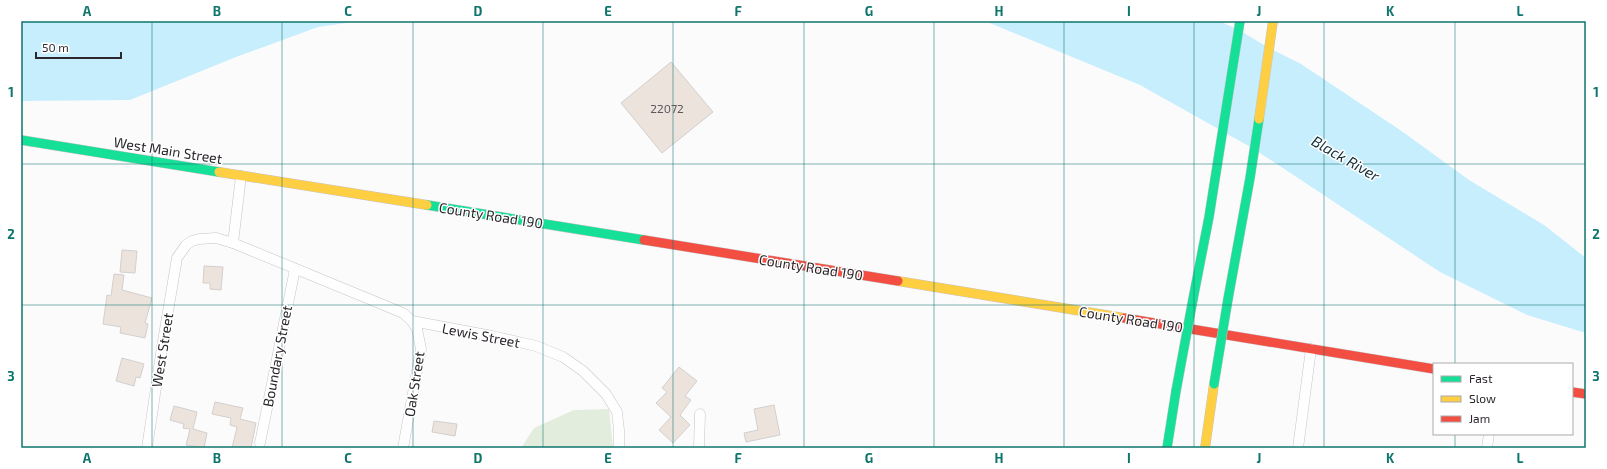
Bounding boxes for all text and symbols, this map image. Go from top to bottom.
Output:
text: A [83,3,92,19]
text: B [213,3,221,19]
text: C [344,3,352,19]
text: D [474,3,483,19]
text: E [604,3,612,19]
text: F [734,3,742,19]
text: G [865,3,873,19]
text: H [995,3,1004,19]
text: I [1127,3,1131,19]
text: J [1257,3,1261,19]
text: K [1386,3,1395,19]
text: L [1517,3,1524,19]
scale bar [36,34,121,60]
text: 50 m [42,40,69,54]
text: 1 [8,84,14,100]
text: 1 [1593,84,1599,100]
house number: 22072 [650,101,684,115]
water label: Black River [1309,131,1384,185]
street label: West Main Street [112,133,224,167]
street label: County Road 190 [438,198,544,232]
text: 2 [7,226,15,242]
text: 2 [1592,226,1600,242]
street label: County Road 190 [758,250,864,284]
street label: County Road 190 [1078,302,1184,336]
street label: Boundary Street [259,304,295,408]
street label: West Street [148,312,176,388]
street label: Lewis Street [441,319,521,351]
street label: Oak Street [400,350,428,418]
legend [1433,363,1573,435]
text: 3 [7,368,15,384]
text: 3 [1592,368,1600,384]
text: Fast [1469,371,1493,385]
text: Slow [1469,391,1496,405]
text: Jam [1469,411,1490,425]
text: A [83,450,92,466]
text: B [213,450,221,466]
text: C [344,450,352,466]
text: D [474,450,483,466]
text: E [604,450,612,466]
text: F [734,450,742,466]
text: G [865,450,873,466]
text: H [995,450,1004,466]
text: I [1127,450,1131,466]
text: J [1257,450,1261,466]
text: K [1386,450,1395,466]
text: L [1517,450,1524,466]

